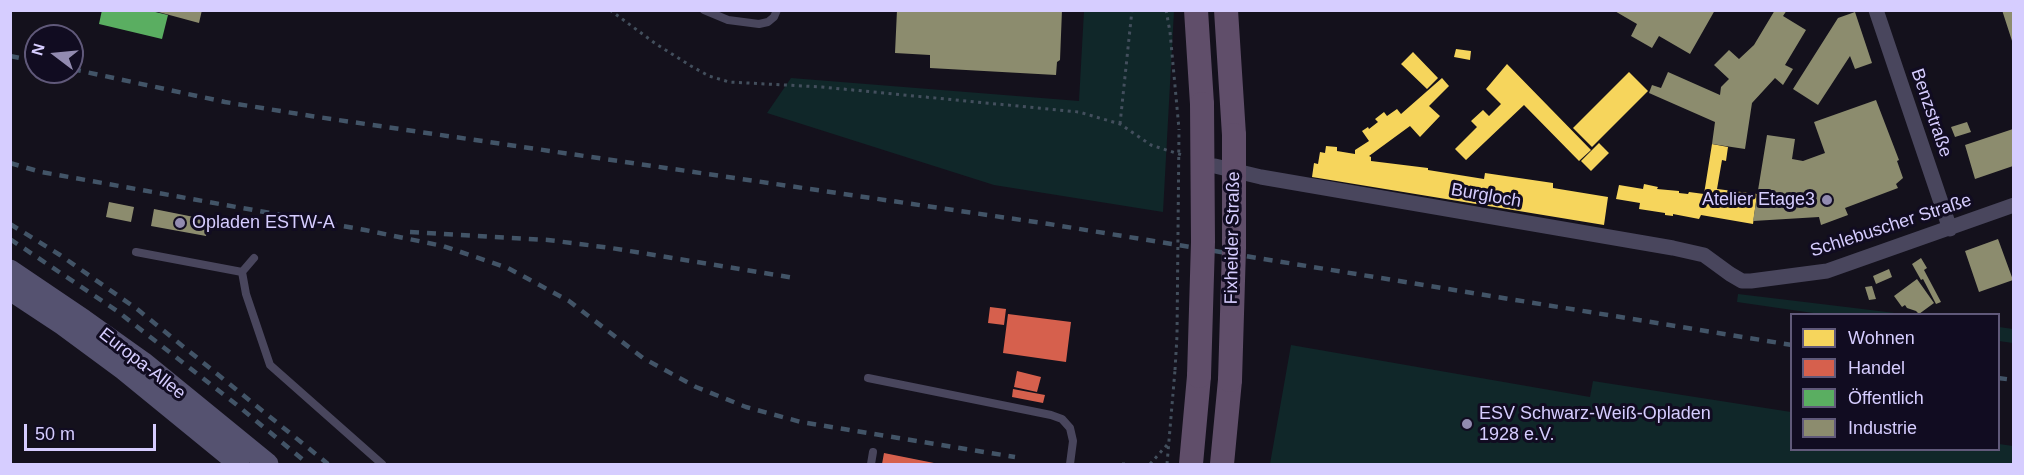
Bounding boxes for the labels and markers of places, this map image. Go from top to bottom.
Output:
place label: Atelier Etage3 [1702,189,1815,211]
marker: Atelier Etage3 [1820,193,1834,207]
place label: Opladen ESTW-A [192,212,335,234]
marker: Opladen ESTW-A [173,216,187,230]
place label: ESV Schwarz-Weiß-Opladen 1928 e.V. [1479,403,1711,446]
marker: ESV Schwarz-Weiß-Opladen 1928 e.V. [1460,417,1474,431]

